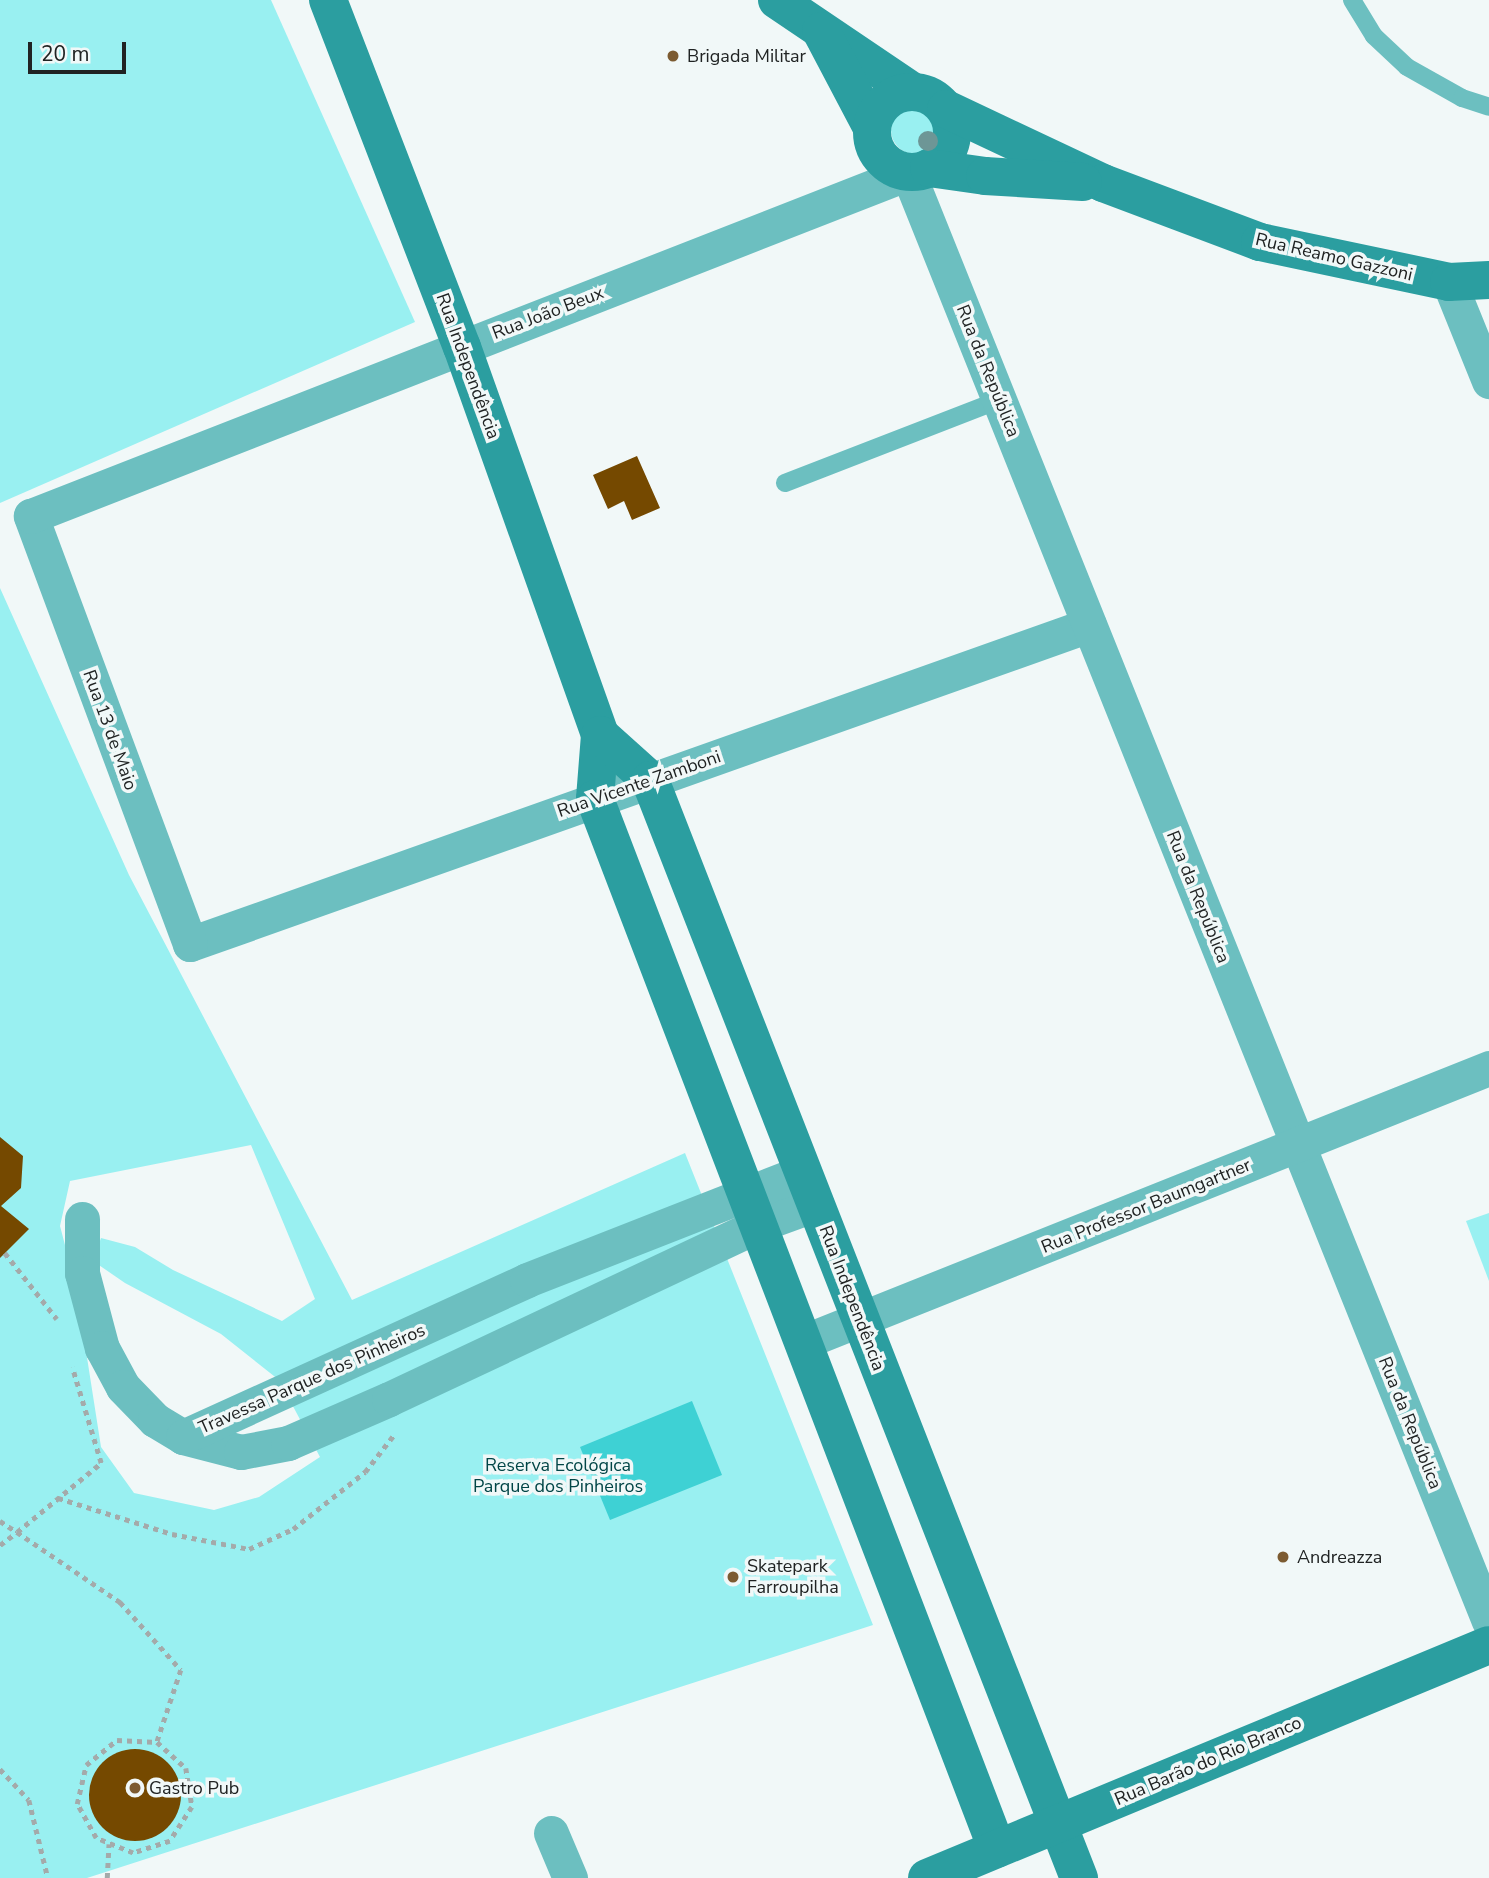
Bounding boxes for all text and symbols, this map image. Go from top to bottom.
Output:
scale bar [32,28,130,72]
text: 20 m [41,40,90,68]
place label: Brigada Militar [687,45,806,67]
marker: Brigada Militar [665,48,681,64]
street label: Rua Reamo Gazzoni [1253,228,1415,286]
street label: Rua João Beux [489,282,607,344]
street label: Rua Independência [432,290,504,442]
street label: Rua da República [952,302,1024,440]
street label: Rua 13 de Maio [78,667,142,793]
street label: Rua Vicente Zamboni [554,746,724,822]
street label: Rua da República [1162,828,1234,966]
street label: Rua Professor Baumgartner [1038,1154,1254,1258]
street label: Rua Independência [814,1222,890,1374]
street label: Travessa Parque dos Pinheiros [195,1319,429,1439]
street label: Rua da República [1374,1354,1446,1492]
park label: Reserva Ecológica Parque dos Pinheiros [473,1455,643,1498]
place label: Andreazza [1297,1546,1382,1568]
marker: Andreazza [1275,1549,1291,1565]
place label: Skatepark Farroupilha [747,1556,839,1598]
marker: Skatepark Farroupilha [725,1569,741,1585]
street label: Rua Barão do Rio Branco [1111,1712,1305,1810]
place label: Gastro Pub [149,1777,239,1799]
marker: Gastro Pub [127,1780,143,1796]

